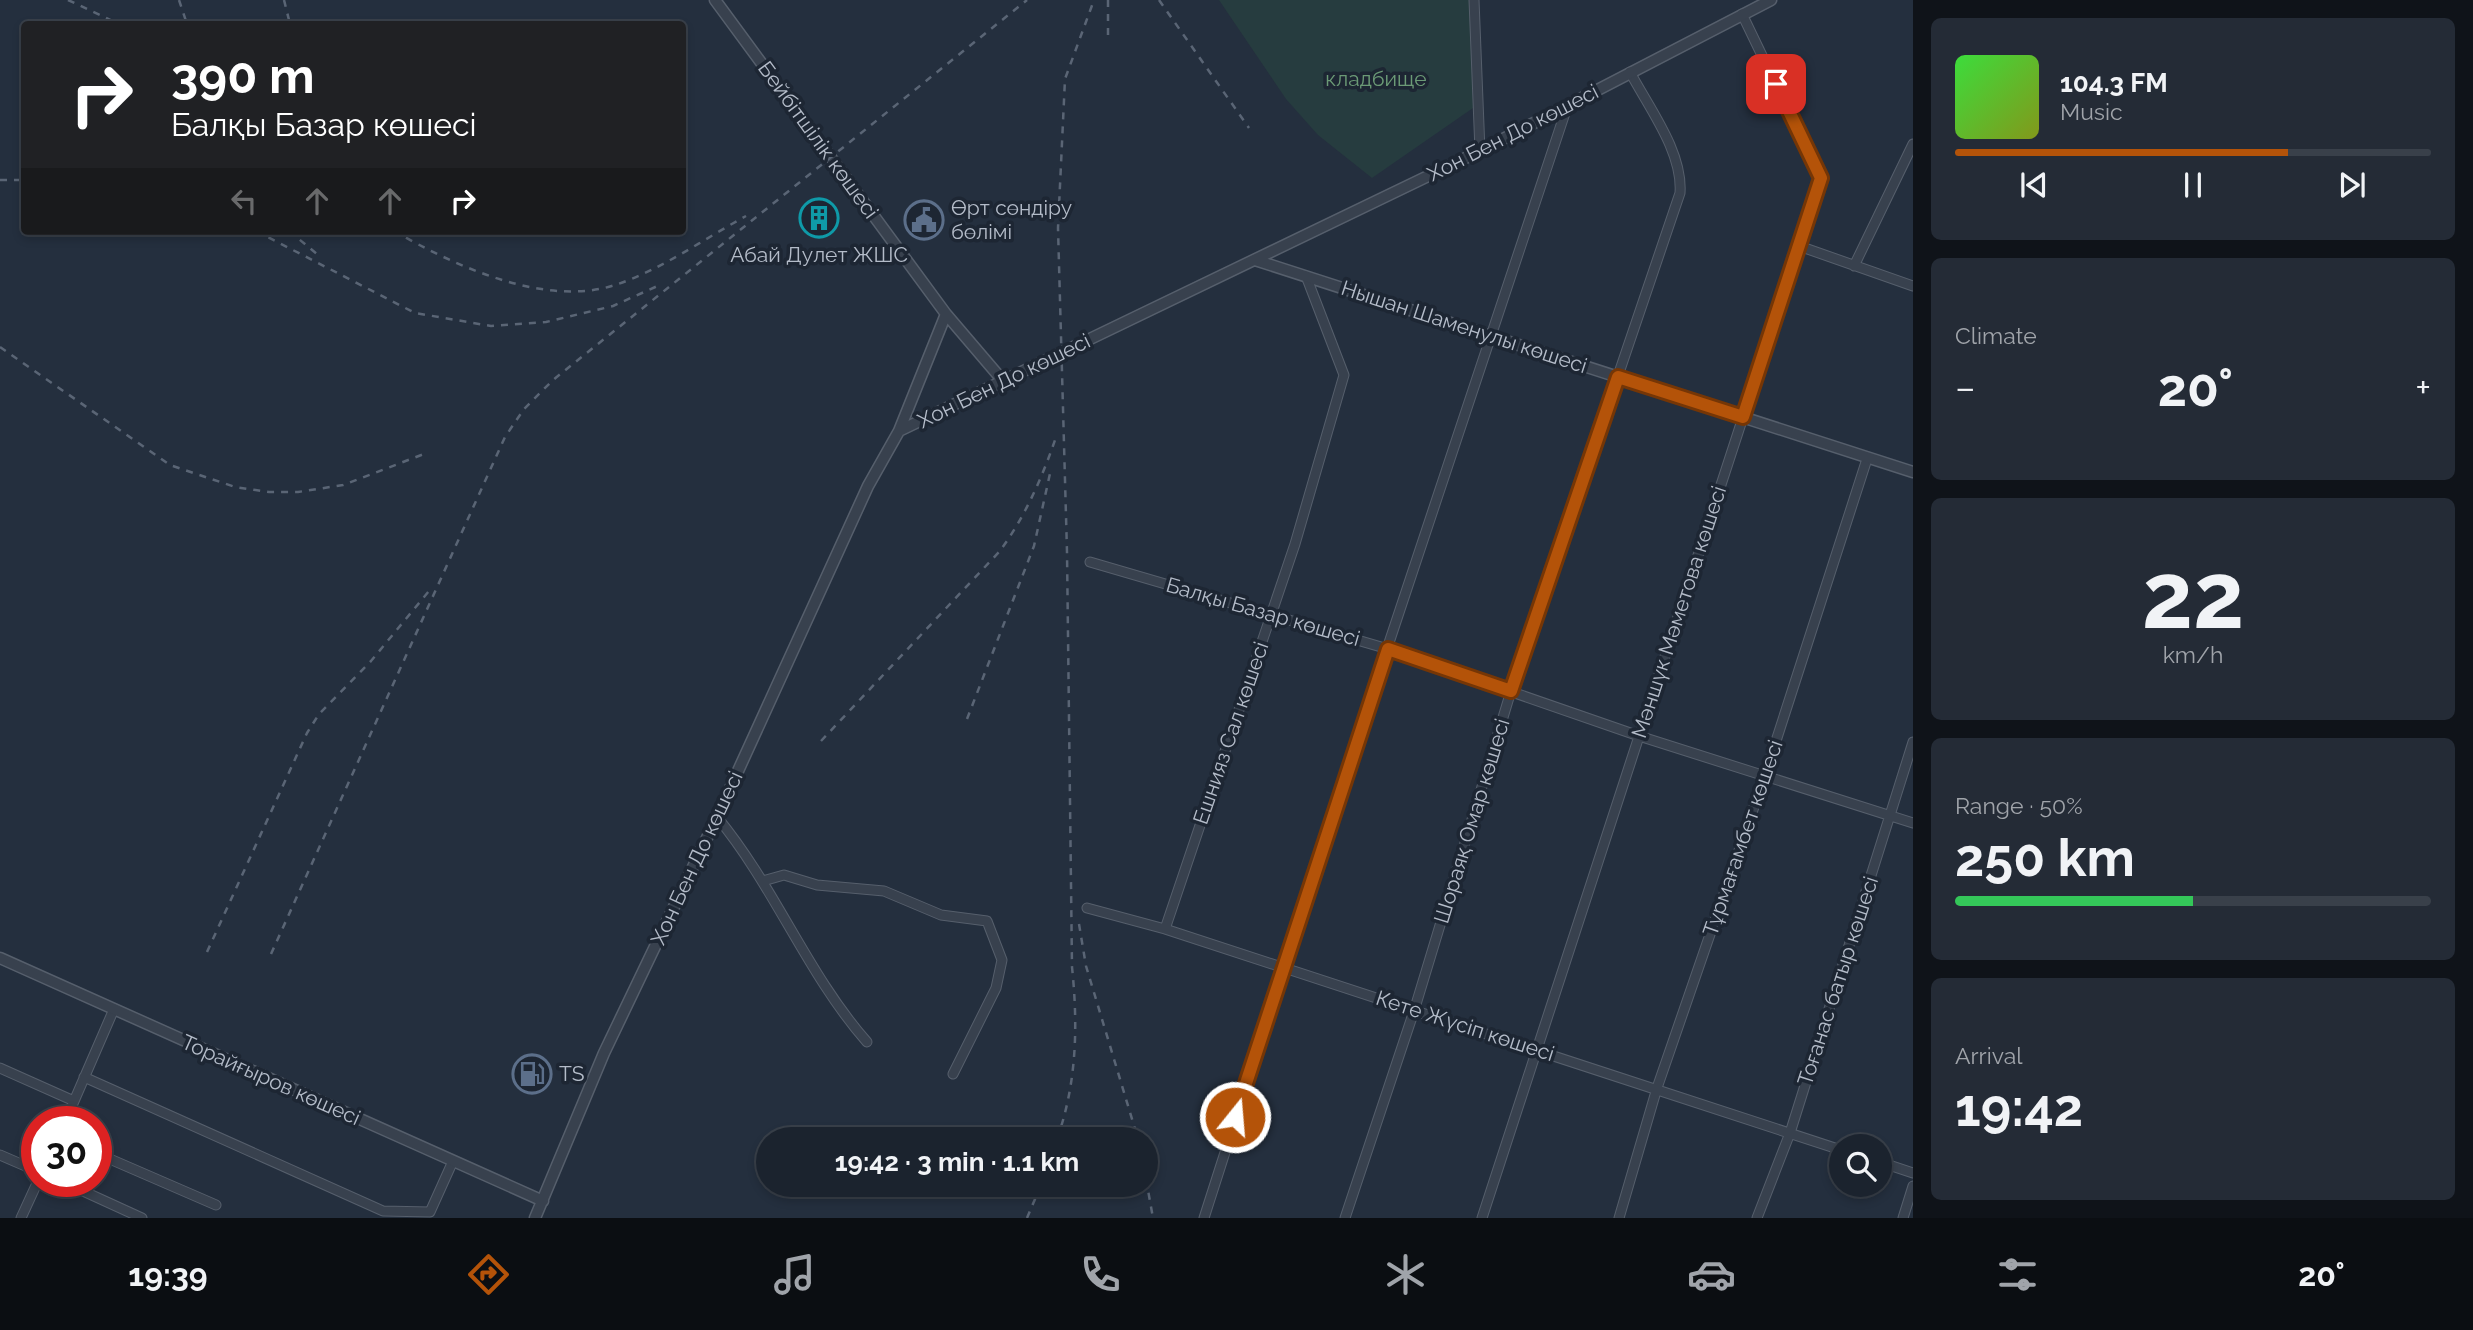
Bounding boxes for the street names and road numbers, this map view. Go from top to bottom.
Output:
street label: Бейбітшілік көшесі [753,56,884,223]
street label: Хон Бен До көшесі [1423,79,1602,187]
street label: Нышан Шаменулы көшесі [1338,275,1590,378]
street label: Хон Бен До көшесі [914,328,1094,433]
street label: Мәншүк Мәметова көшесі [1626,483,1731,741]
street label: Балқы Базар көшесі [1163,572,1363,651]
street label: Ешнияз Сал көшесі [1188,638,1273,827]
street label: Шораяқ Омар көшесі [1428,716,1515,926]
street label: Тұрмағамбет көшесі [1697,737,1788,939]
street label: Хон Бен До көшесі [645,767,748,949]
street label: Тоғанас батыр көшесі [1792,873,1883,1089]
street label: Кете Жүсіп көшесі [1373,985,1557,1066]
street label: Торайғыров көшесі [178,1029,364,1130]

